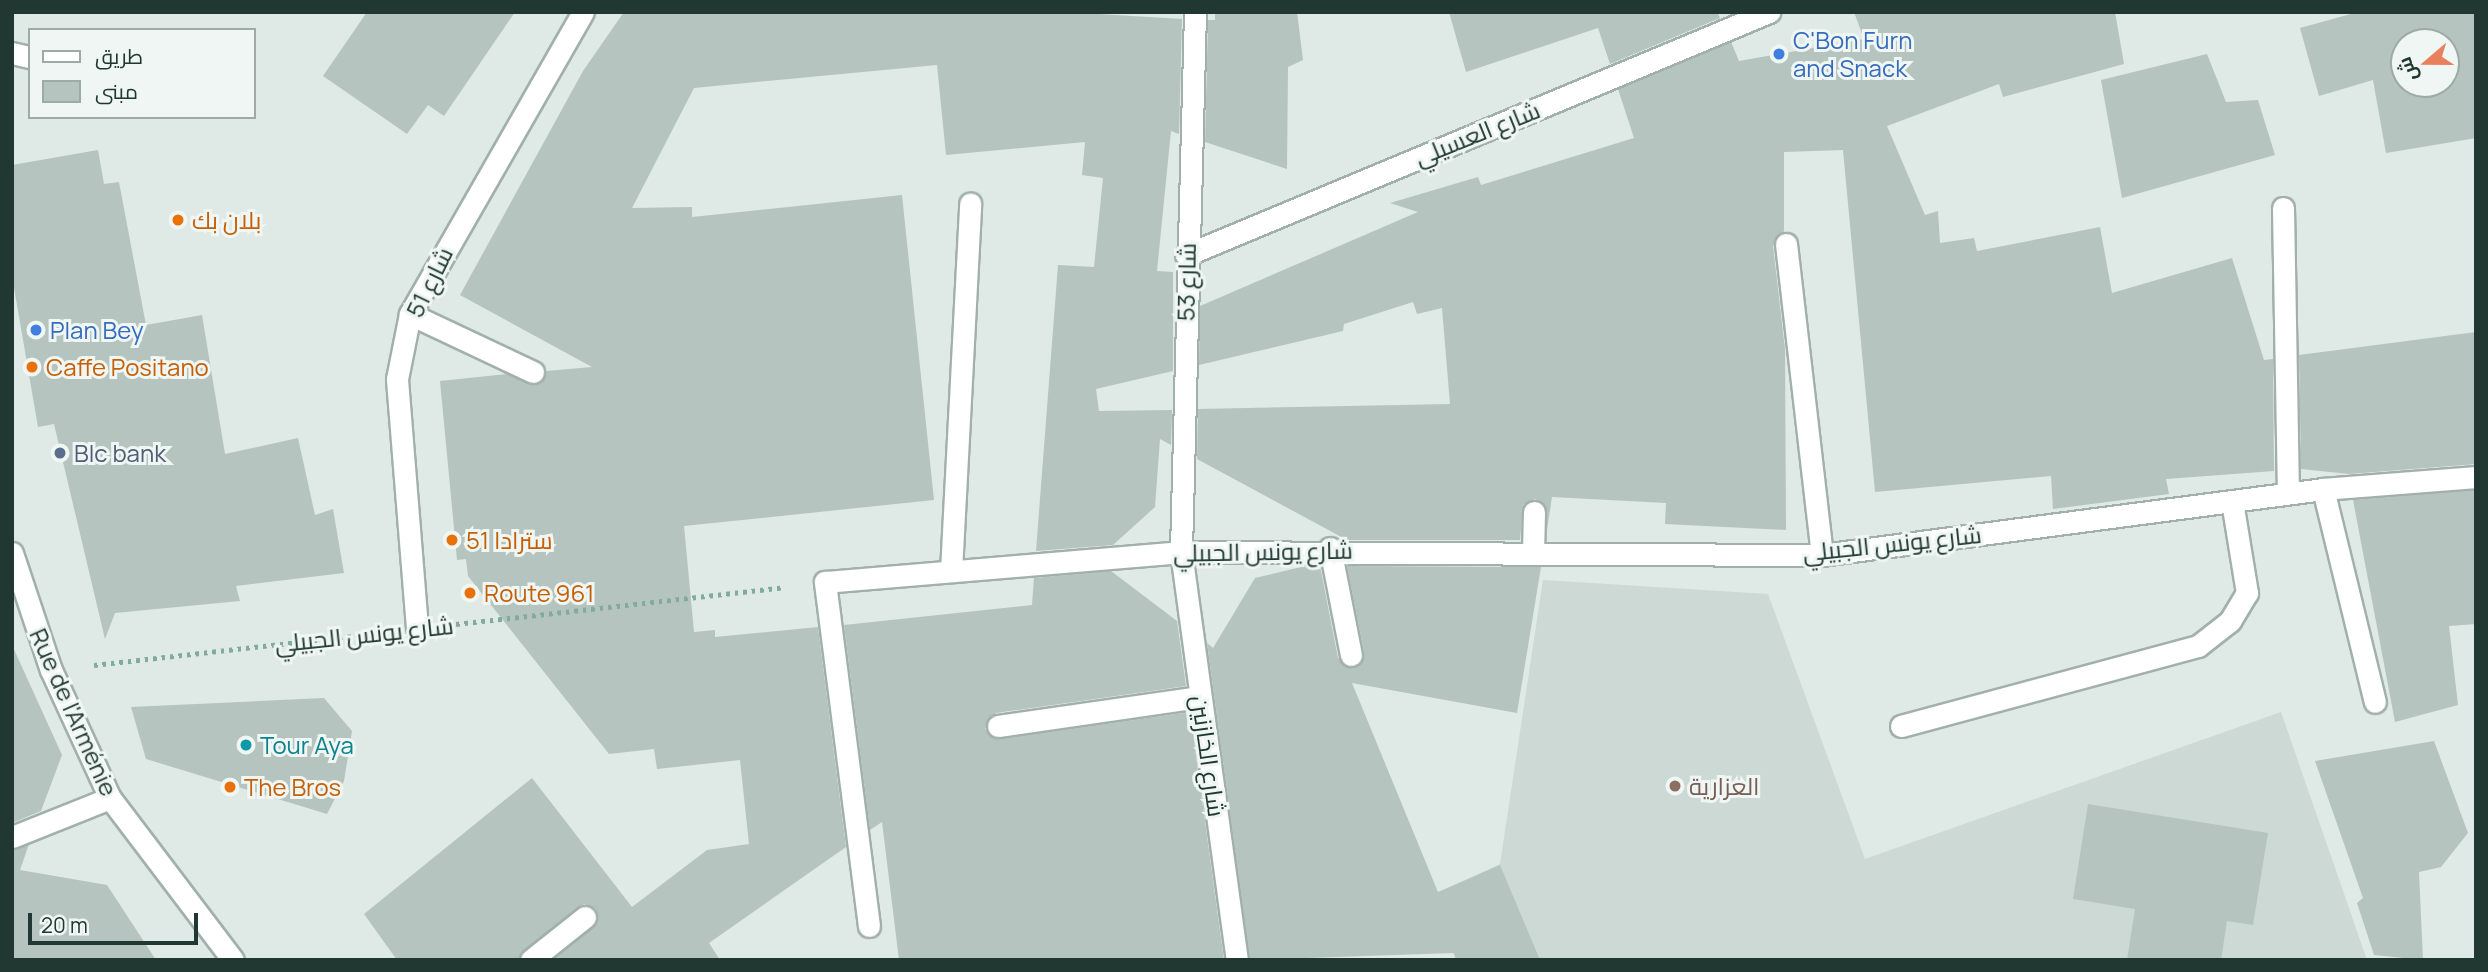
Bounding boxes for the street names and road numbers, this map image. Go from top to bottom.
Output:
street label: شارع العسيلي [1410,95,1544,171]
street label: شارع 51 [400,242,458,322]
street label: شارع 53 [1171,243,1201,321]
street label: شارع يونس الجبيلي [1801,519,1983,567]
street label: شارع يونس الجبيلي [1173,535,1353,567]
street label: شارع يونس الجبيلي [273,610,455,658]
street label: Rue de l'Arménie [24,624,124,800]
street label: شارع الخازنين [1186,693,1232,819]

